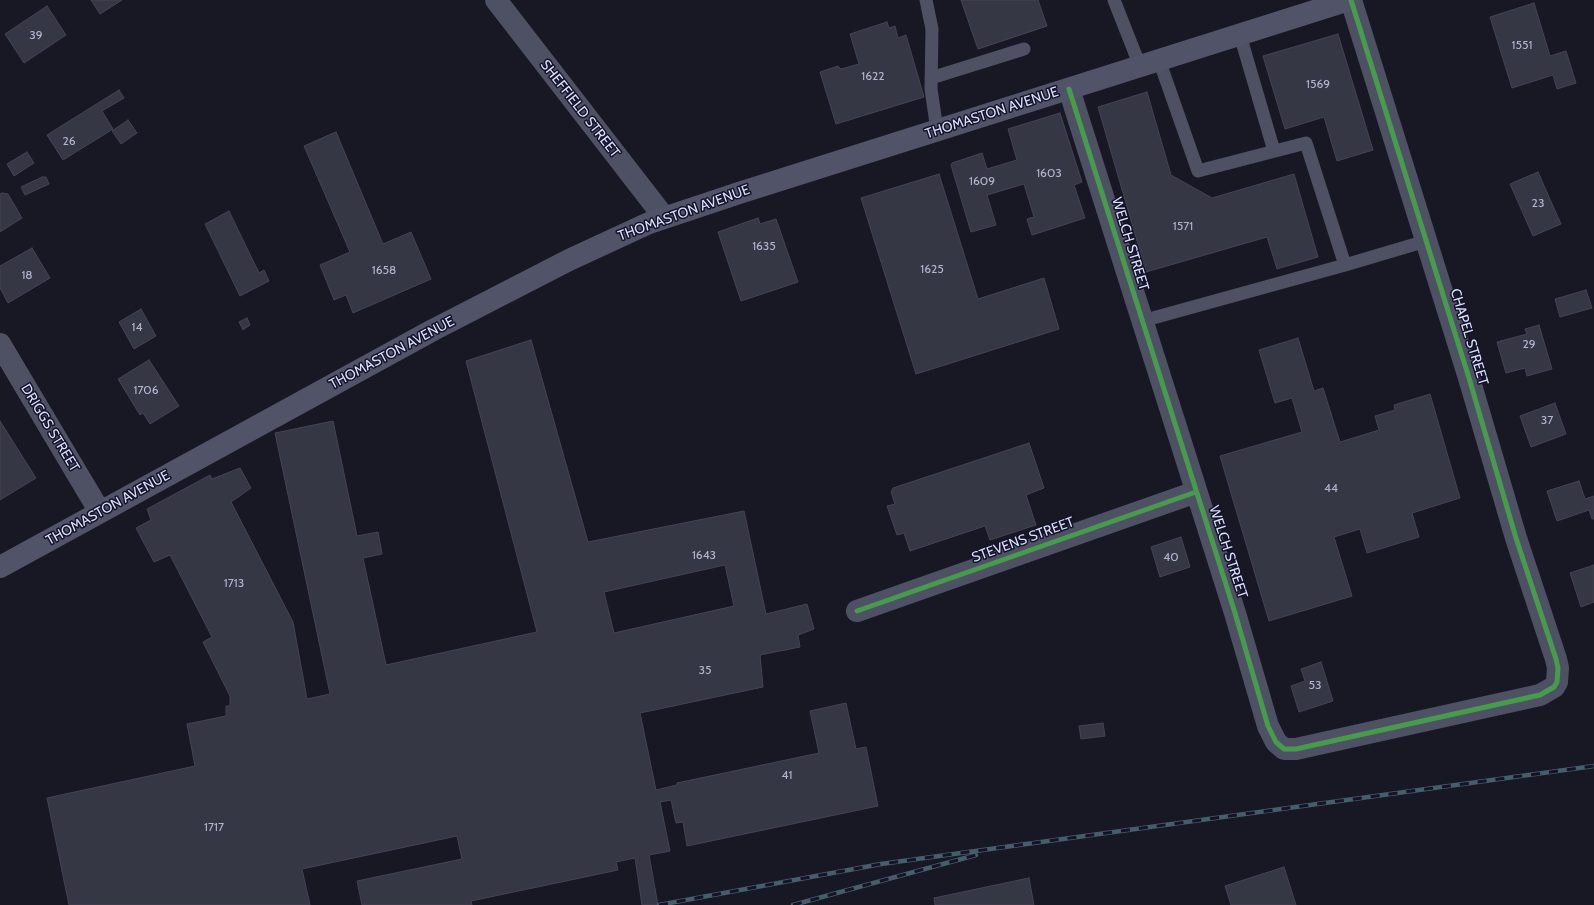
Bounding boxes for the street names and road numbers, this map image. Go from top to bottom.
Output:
street label: SHEFFIELD STREET [537,57,623,161]
street label: THOMASTON AVENUE [923,84,1061,142]
street label: THOMASTON AVENUE [616,181,752,245]
street label: WELCH STREET [1108,195,1152,293]
street label: CHAPEL STREET [1446,287,1492,387]
street label: THOMASTON AVENUE [327,313,457,393]
street label: DRIGGS STREET [17,381,83,475]
street label: THOMASTON AVENUE [43,467,173,549]
street label: WELCH STREET [1205,504,1251,600]
street label: STEVENS STREET [969,514,1077,566]

